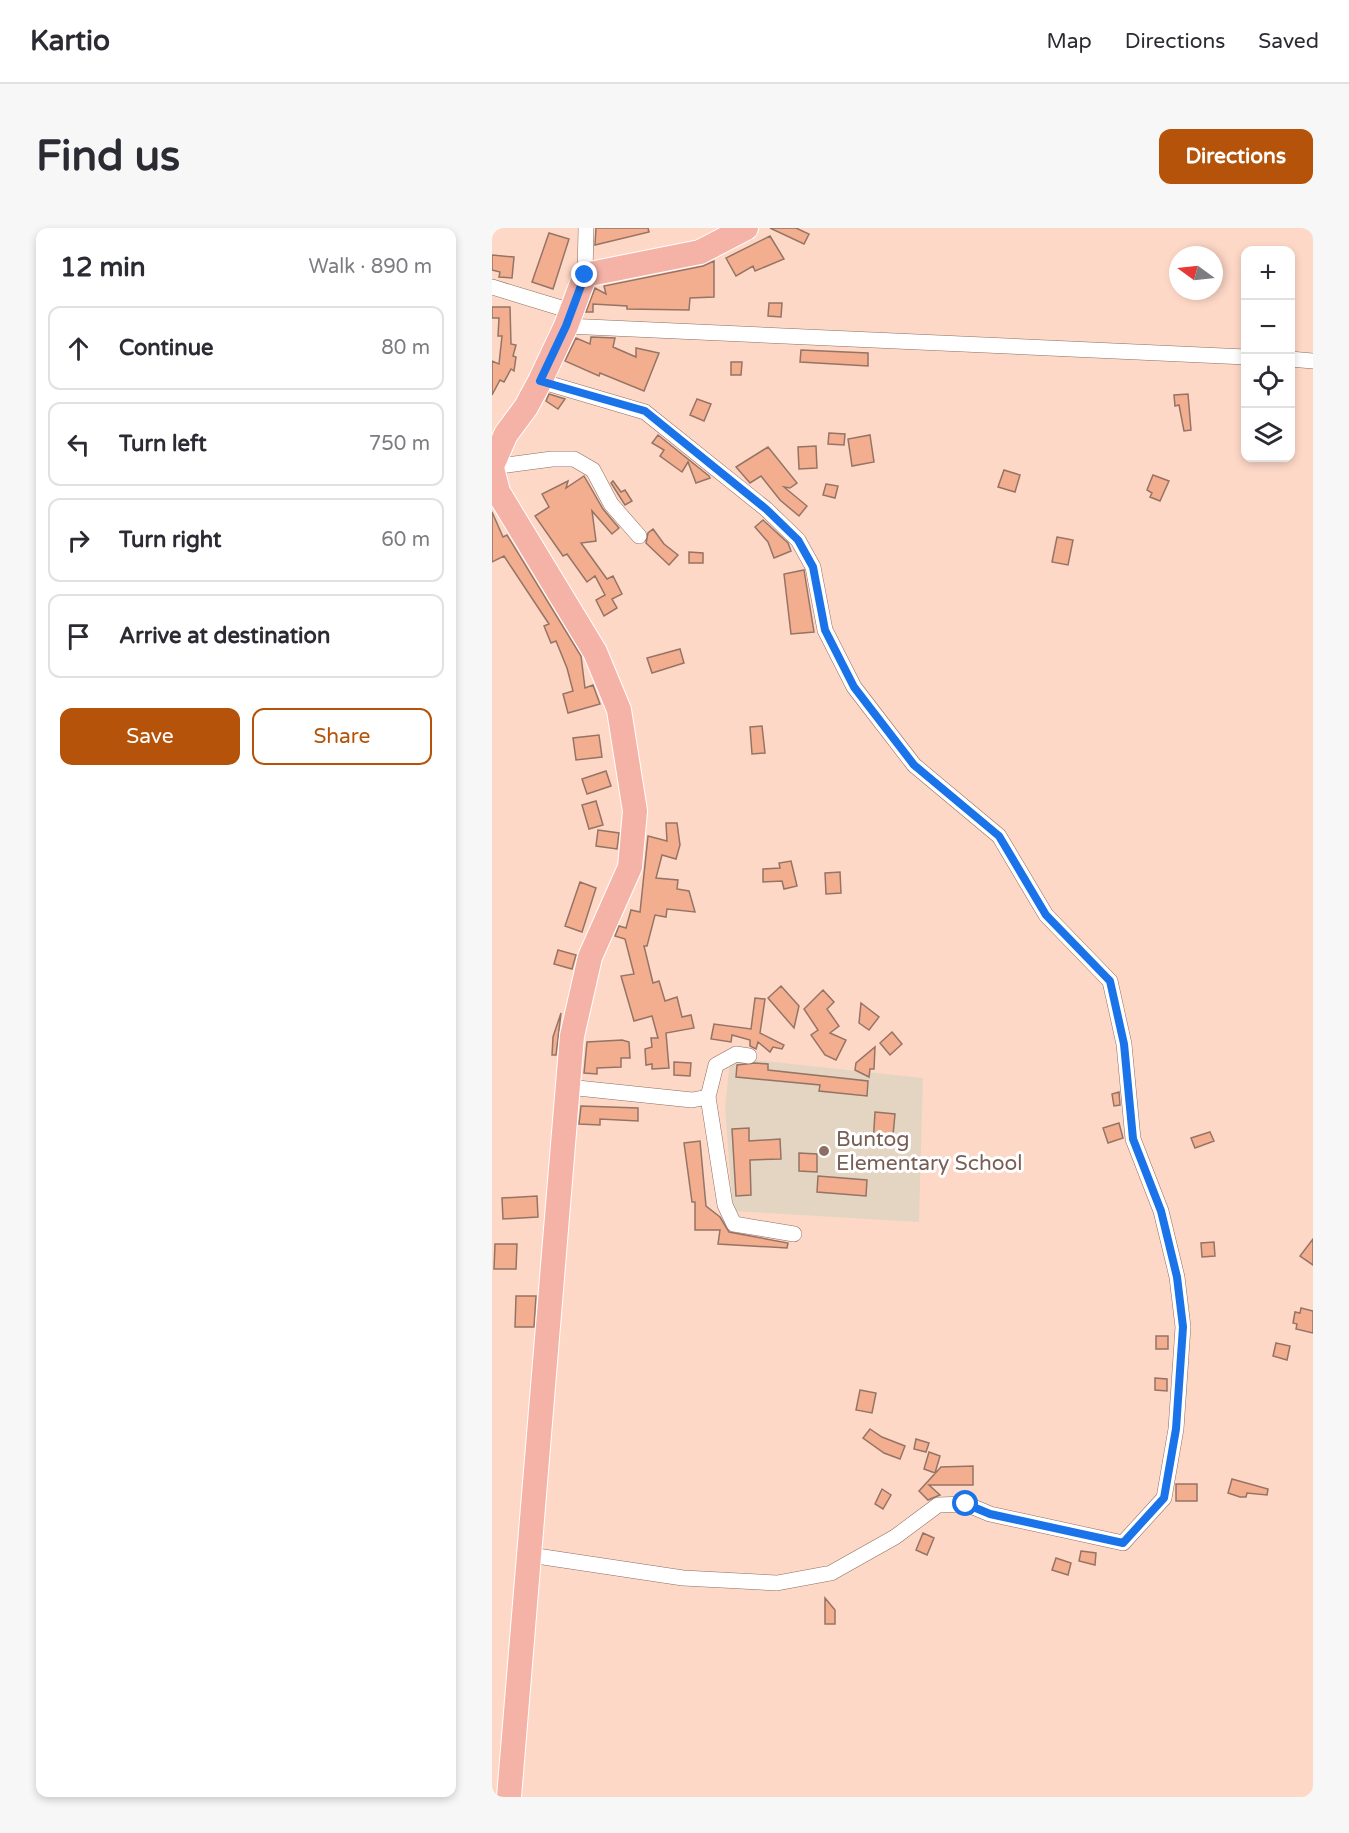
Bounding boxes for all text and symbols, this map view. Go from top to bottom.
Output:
text: Kartio [30,24,110,58]
text: Map [1046,29,1092,54]
text: Directions [1125,29,1225,54]
text: Saved [1258,29,1319,54]
button: Directions [1159,129,1313,184]
text: Find us [36,131,180,182]
north arrow [1169,246,1223,300]
map controls [1241,246,1295,462]
button: + [1241,246,1295,300]
text: 12 min [60,252,146,283]
text: Walk · 890 m [309,255,432,279]
route end [571,261,597,287]
button: − [1241,300,1295,354]
icon: ahead [62,332,95,365]
text: Continue [119,335,214,361]
text: 80 m [381,336,430,360]
button: locate [1241,354,1295,408]
button: layers [1241,408,1295,462]
icon: left [62,428,95,461]
text: Turn left [119,431,207,457]
text: 750 m [369,432,430,456]
icon: right [62,524,95,557]
text: Turn right [119,527,221,553]
text: 60 m [381,528,430,552]
icon: arrive [62,620,95,653]
text: Arrive at destination [119,623,330,649]
button: Save [60,708,240,765]
button: Share [252,708,432,765]
place label: Buntog Elementary School [836,1127,1023,1176]
marker: Buntog Elementary School [817,1144,831,1158]
route start [952,1490,978,1516]

